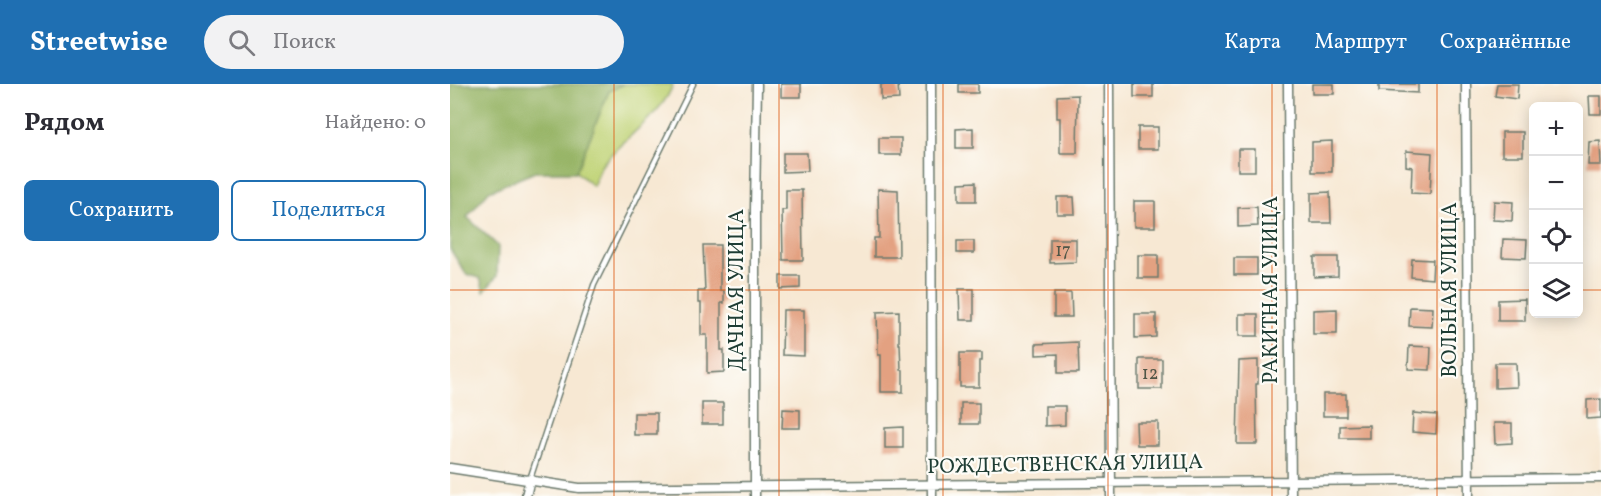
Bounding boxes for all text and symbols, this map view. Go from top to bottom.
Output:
search box [204,15,624,69]
text: Streetwise [30,23,168,62]
icon: search [225,26,258,59]
text: Поиск [273,27,336,58]
text: Карта [1224,28,1281,57]
text: Маршрут [1314,28,1407,57]
text: Сохранённые [1440,28,1571,57]
map controls [1529,102,1583,318]
button: + [1529,102,1583,156]
text: Рядом [24,105,104,141]
text: Найдено: 0 [324,109,426,137]
button: − [1529,156,1583,210]
button: Сохранить [24,180,219,241]
button: Поделиться [231,180,426,241]
street label: РАКИТНАЯ УЛИЦА [1257,196,1286,384]
street label: ВОЛЬНАЯ УЛИЦА [1436,202,1465,378]
street label: ДАЧНАЯ УЛИЦА [723,209,752,371]
button: locate [1529,210,1583,264]
house number: 17 [1055,239,1071,264]
button: layers [1529,264,1583,318]
house number: 12 [1142,362,1158,387]
street label: РОЖДЕСТВЕНСКАЯ УЛИЦА [927,448,1203,482]

